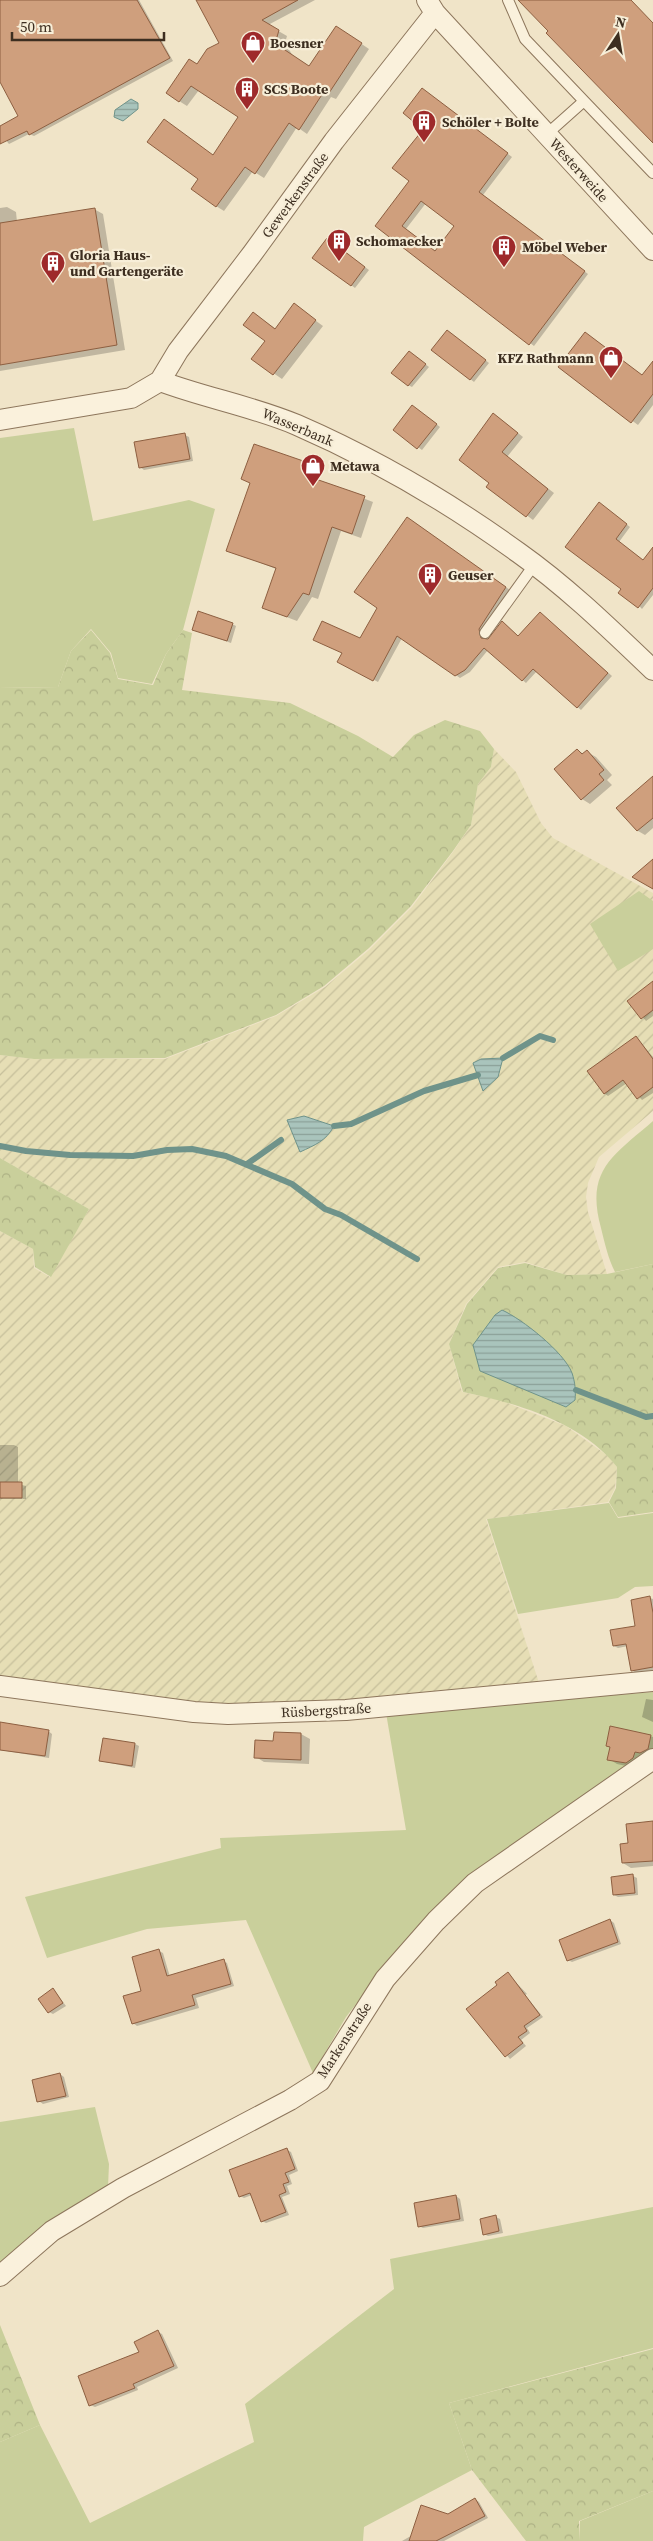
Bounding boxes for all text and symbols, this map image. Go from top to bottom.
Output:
scale bar [12,10,165,42]
north arrow [593,10,643,60]
text: N [614,11,628,33]
text: 50 m [20,16,52,37]
shop icon: Boesner [240,30,266,64]
place label: Boesner [270,33,324,53]
building icon: SCS Boote [234,76,260,110]
place label: SCS Boote [264,79,328,99]
building icon: Schöler + Bolte [411,109,437,143]
place label: Schöler + Bolte [442,112,539,132]
street label: Westerweide [545,133,613,207]
street label: Gewerkenstraße [257,148,333,242]
building icon: Schomaecker [326,228,352,262]
place label: Schomaecker [356,231,444,251]
building icon: Möbel Weber [491,234,517,268]
place label: Möbel Weber [522,237,607,257]
place label: Gloria Haus- und Gartengeräte [70,245,183,281]
building icon: Gloria Haus- und Gartengeräte [40,250,66,284]
shop icon: KFZ Rathmann [598,345,624,379]
place label: KFZ Rathmann [498,348,594,368]
street label: Wasserbank [259,403,337,451]
shop icon: Metawa [300,453,326,487]
place label: Metawa [330,456,380,476]
building icon: Geuser [417,562,443,596]
place label: Geuser [448,565,494,585]
street label: Rüsbergstraße [280,1698,372,1722]
street label: Markenstraße [312,1998,376,2082]

